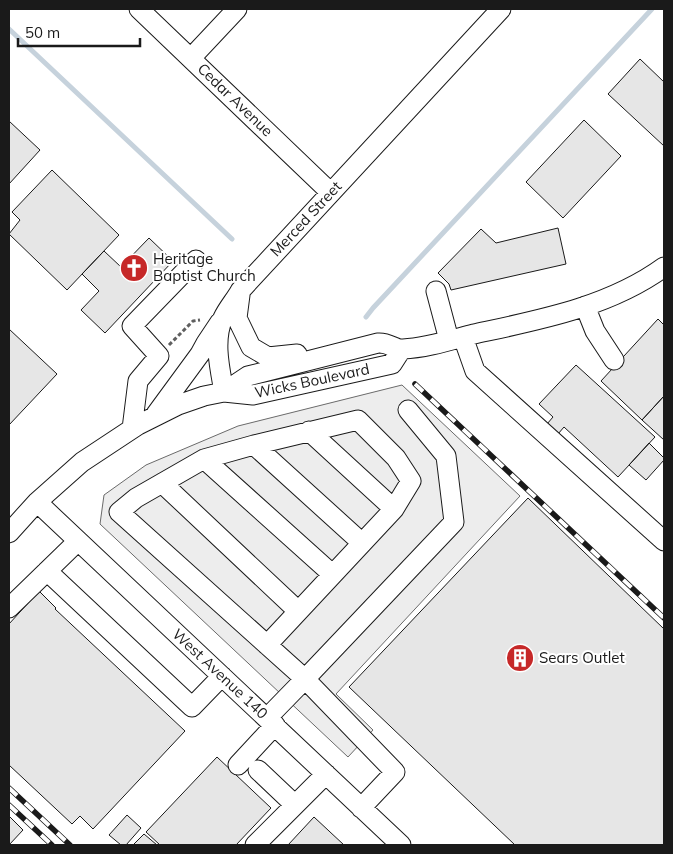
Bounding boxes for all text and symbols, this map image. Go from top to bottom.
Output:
scale bar [18,15,140,47]
text: 50 m [25,23,60,42]
street label: Cedar Avenue [194,59,277,140]
street label: Merced Street [266,177,345,260]
place label: Heritage Baptist Church [153,249,256,285]
church icon: Heritage Baptist Church [119,253,149,283]
street label: Wicks Boulevard [253,359,371,402]
street label: West Avenue 140 [169,625,272,723]
building icon: Sears Outlet [505,643,535,673]
place label: Sears Outlet [539,648,625,667]

